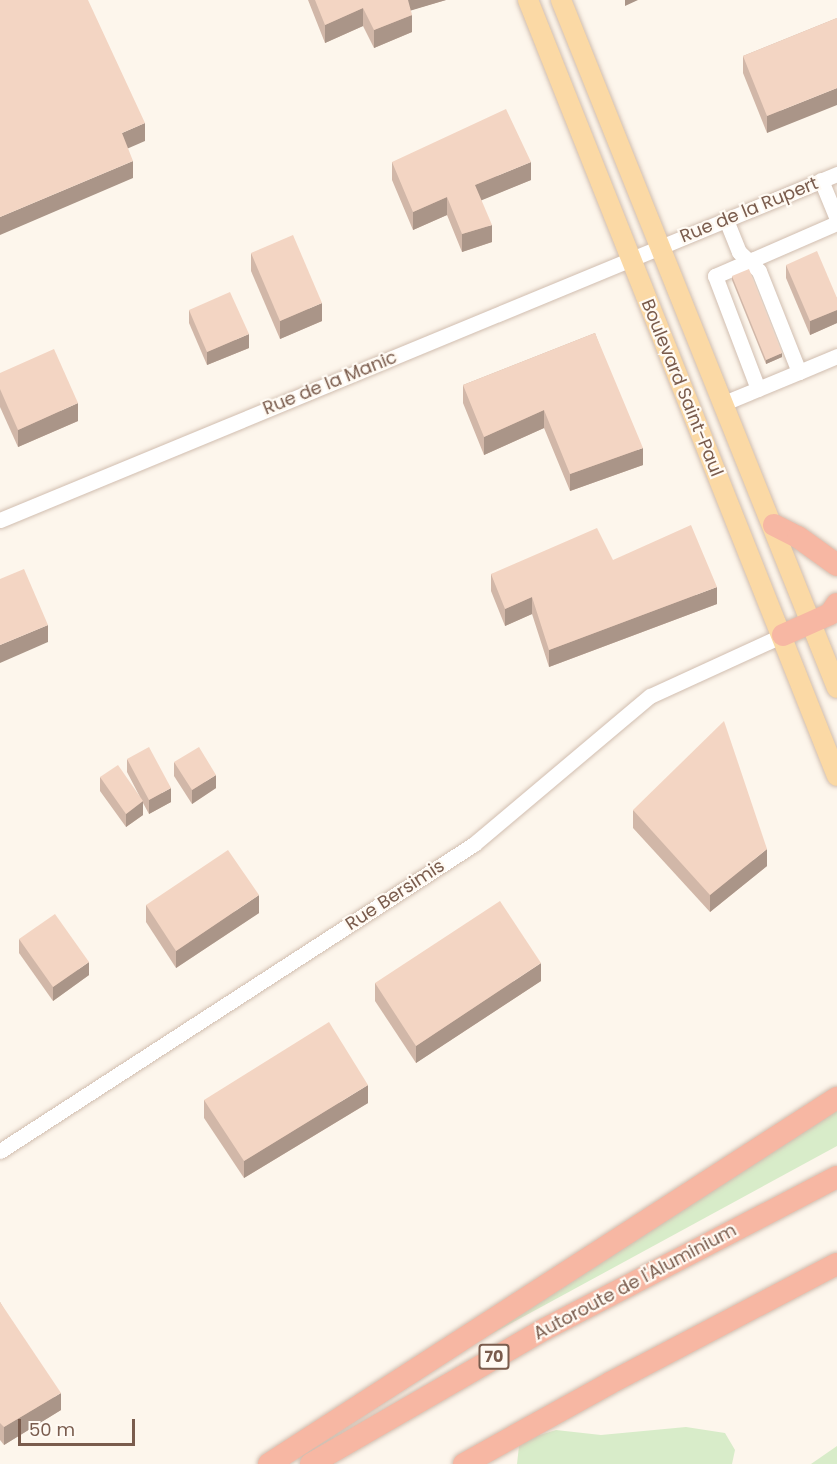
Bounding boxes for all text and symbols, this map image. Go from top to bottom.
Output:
street label: Rue de la Rupert [677,172,821,248]
street label: Boulevard Saint-Paul [637,296,727,480]
street label: Rue de la Manic [260,346,400,420]
street label: Rue Bersimis [342,855,448,935]
street label: Autoroute de l'Aluminium [530,1219,740,1345]
road number: 70 [478,1344,510,1370]
scale bar [21,1407,138,1445]
text: 50 m [29,1417,75,1442]

